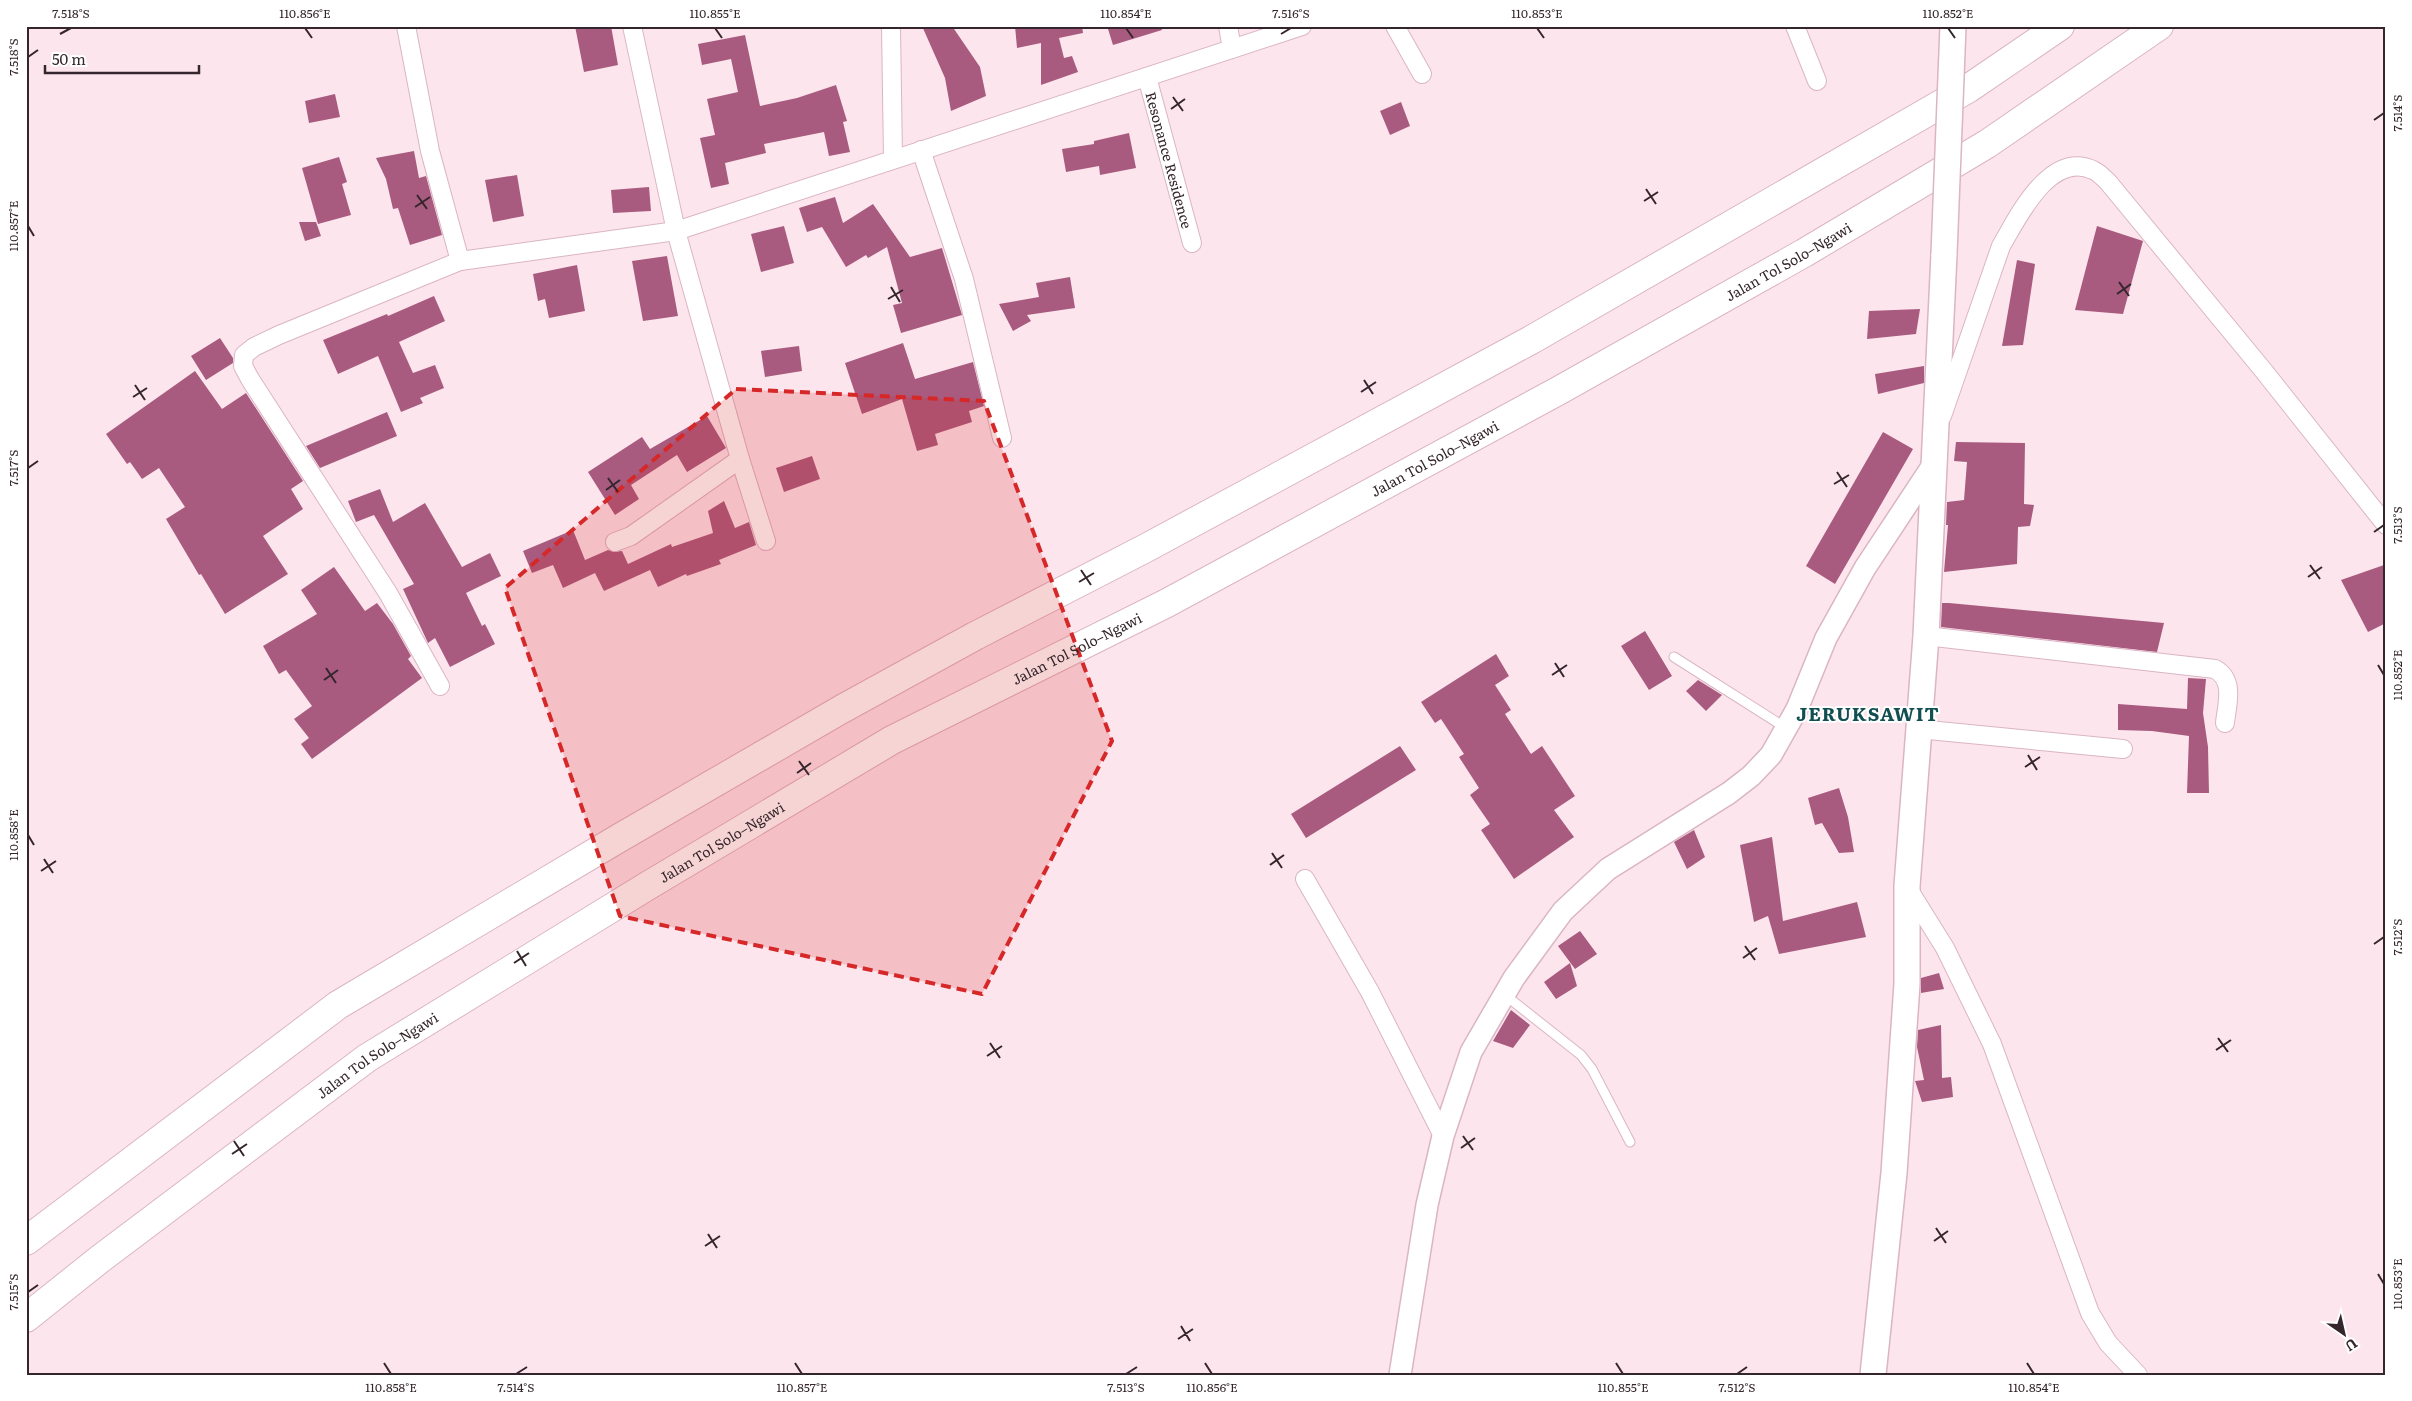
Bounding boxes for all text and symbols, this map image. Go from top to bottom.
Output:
text: 7.518°S [52,4,90,22]
text: 110.856°E [279,4,331,22]
text: 110.855°E [689,4,741,22]
text: 110.854°E [1100,4,1152,22]
text: 7.516°S [1272,4,1310,22]
text: 110.853°E [1511,4,1563,22]
text: 110.852°E [1923,4,1974,22]
text: 7.518°S [4,38,22,76]
scale bar [45,42,199,74]
text: 50 m [52,47,86,70]
street label: Resonance Residence [1141,89,1198,231]
text: 7.514°S [2388,95,2406,131]
text: 110.857°E [4,200,22,252]
street label: Jalan Tol Solo–Ngawi [1721,217,1855,305]
street label: Jalan Tol Solo–Ngawi [1367,415,1502,501]
text: 7.517°S [4,450,22,486]
text: 7.513°S [2388,506,2406,544]
street label: Jalan Tol Solo–Ngawi [1008,607,1145,689]
text: 110.852°E [2388,649,2406,700]
district label: JERUKSAWIT [1796,699,1940,727]
street label: Jalan Tol Solo–Ngawi [655,797,788,887]
text: 110.858°E [4,809,22,861]
text: 7.512°S [2388,918,2406,956]
street label: Jalan Tol Solo–Ngawi [312,1007,442,1103]
text: 110.853°E [2388,1258,2406,1310]
text: 7.515°S [4,1273,22,1311]
north arrow [2320,1308,2370,1358]
text: U [2342,1334,2362,1357]
text: 110.858°E [365,1378,417,1396]
text: 7.514°S [498,1378,534,1396]
text: 110.857°E [776,1378,828,1396]
text: 7.513°S [1107,1378,1145,1396]
text: 110.856°E [1186,1378,1238,1396]
text: 110.855°E [1597,1378,1649,1396]
text: 7.512°S [1718,1378,1756,1396]
text: 110.854°E [2008,1378,2060,1396]

